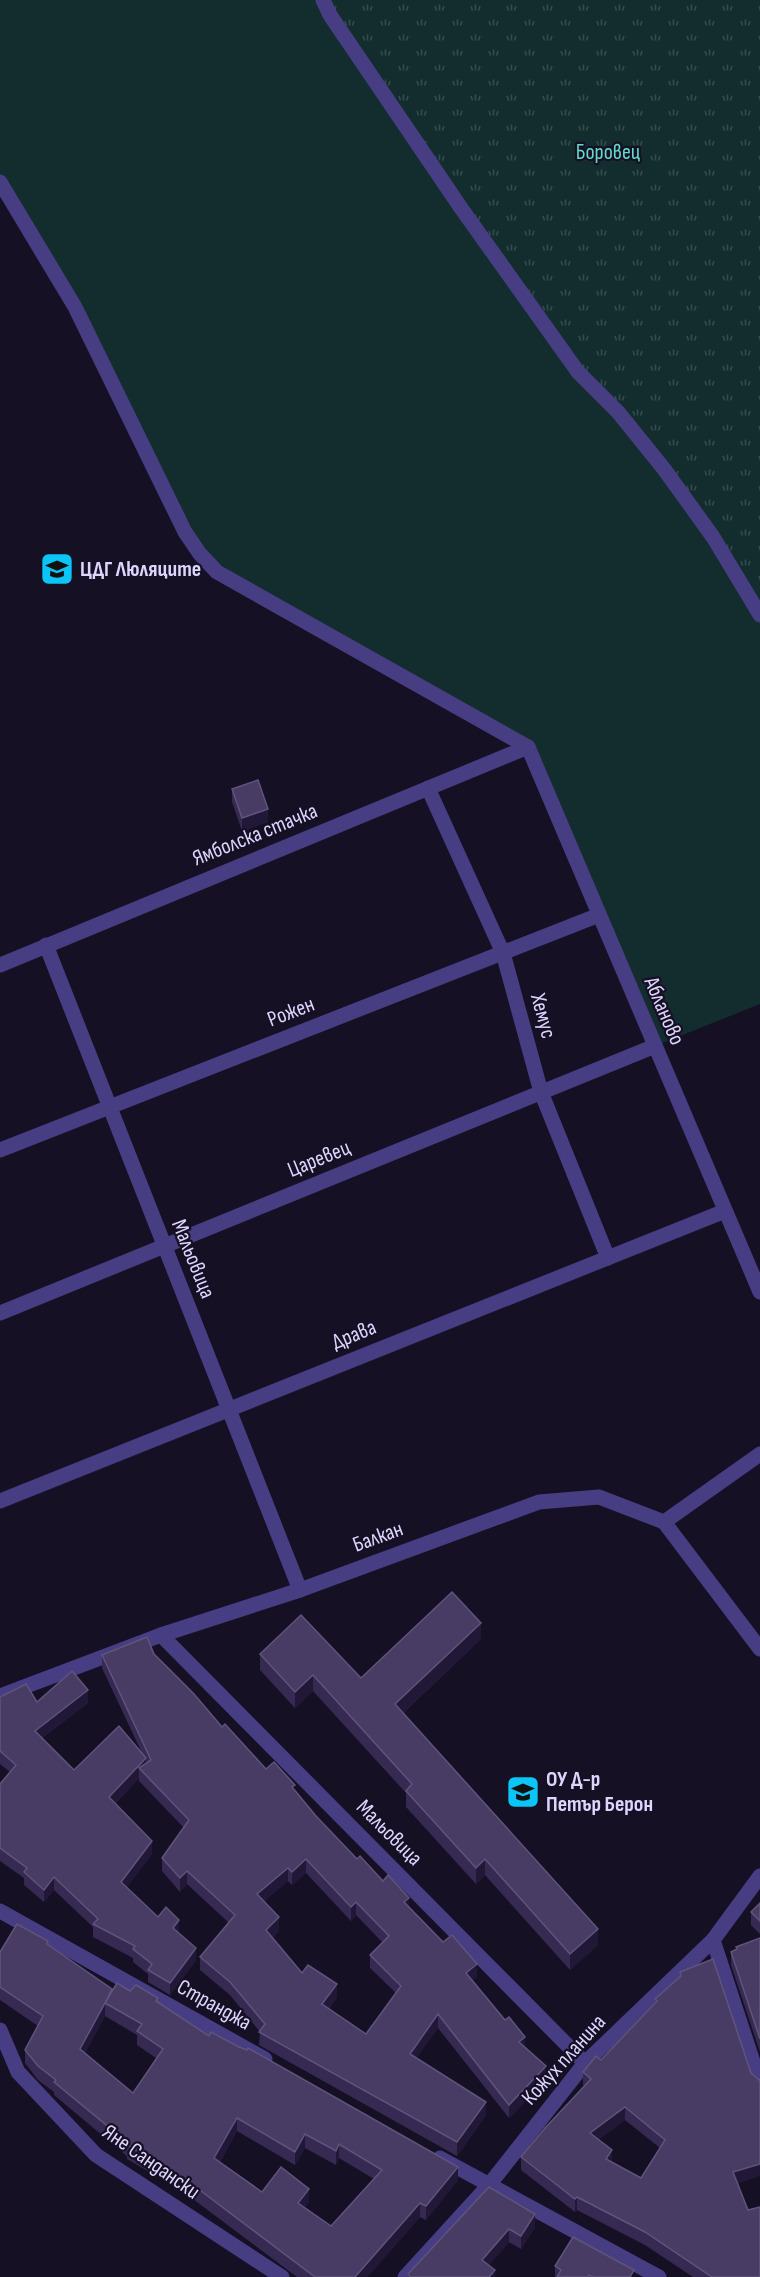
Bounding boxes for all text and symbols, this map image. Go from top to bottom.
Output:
park label: Боровец [576,139,640,166]
school or university icon: ЦДГ Люляците [39,551,75,587]
place label: ЦДГ Люляците [80,556,201,583]
street label: Ямболска стачка [188,798,322,872]
street label: Абланово [637,972,690,1049]
street label: Хемус [524,990,562,1041]
street label: Рожен [264,991,318,1033]
street label: Царевец [284,1134,354,1184]
street label: Мальовица [165,1216,221,1302]
street label: Драва [328,1314,380,1356]
street label: Балкан [349,1515,407,1559]
place label: ОУ Д-р Петър Берон [546,1766,653,1818]
school or university icon: ОУ Д-р Петър Берон [505,1774,541,1810]
street label: Мальовица [350,1794,428,1872]
street label: Странджа [172,1974,256,2036]
street label: Кожух планина [516,2009,612,2111]
street label: Яне Сандански [97,2119,205,2205]

